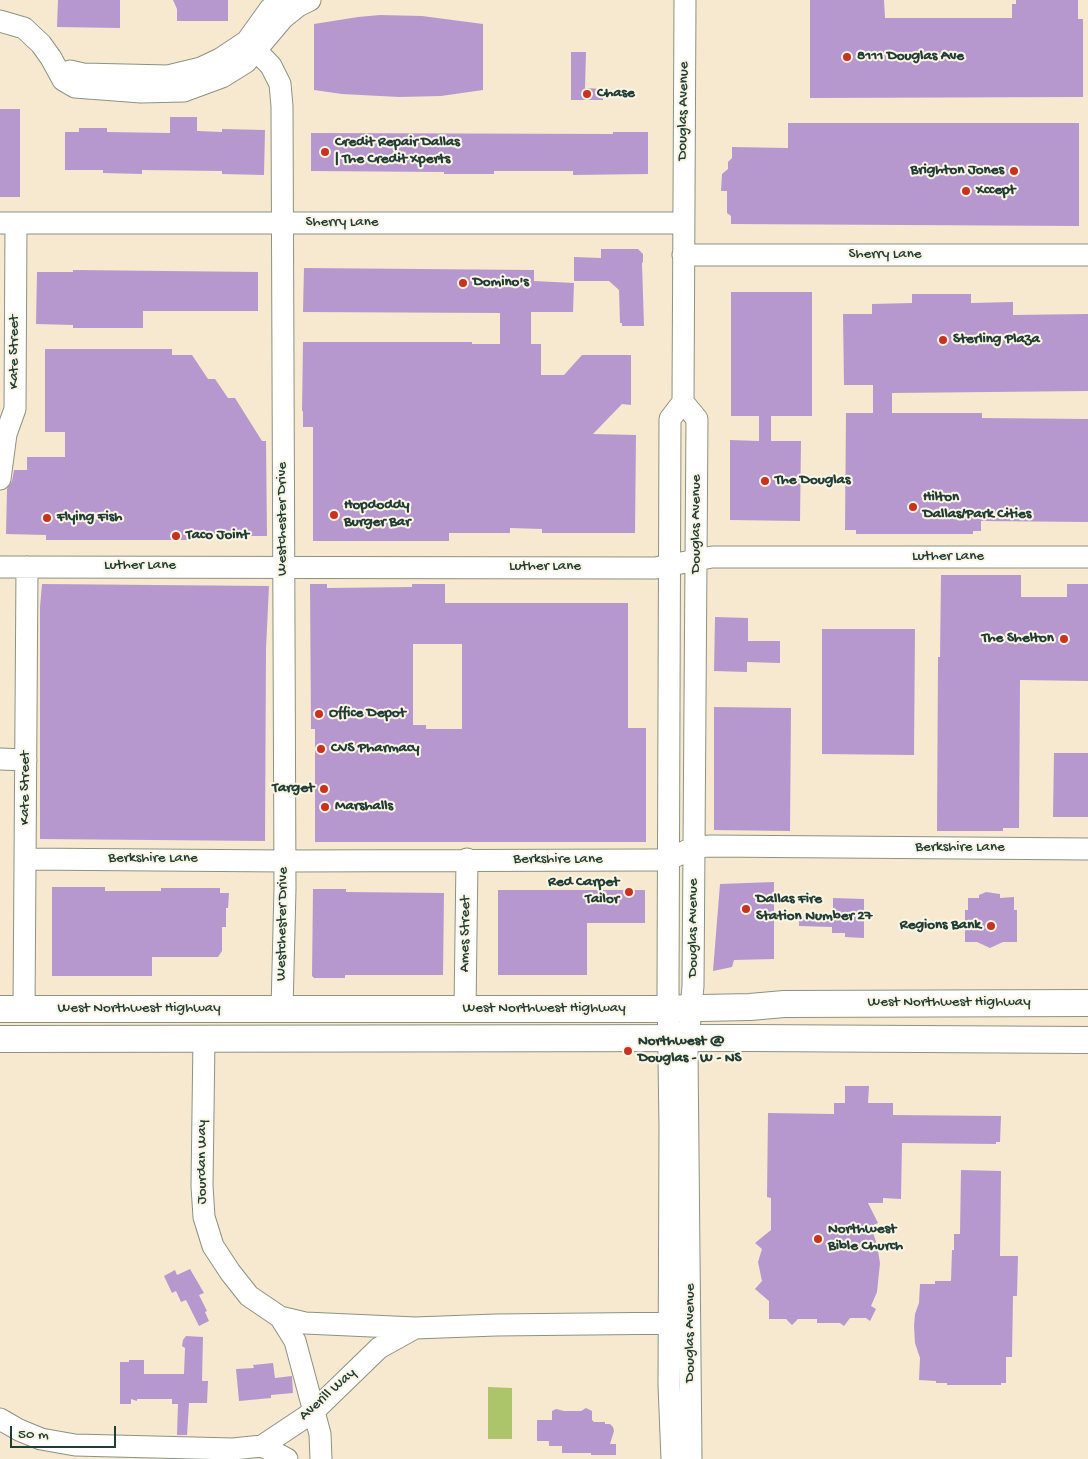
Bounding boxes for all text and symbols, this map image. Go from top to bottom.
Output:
place label: 8111 Douglas Ave [857,48,964,66]
marker: 8111 Douglas Ave [841,51,853,63]
street label: Douglas Avenue [674,61,694,161]
place label: Chase [597,85,635,103]
marker: Chase [581,88,593,100]
place label: Credit Repair Dallas | The Credit Xperts [335,134,460,169]
marker: Credit Repair Dallas | The Credit Xperts [319,146,331,158]
place label: Brighton Jones [910,162,1004,180]
marker: Brighton Jones [1008,165,1020,177]
place label: Xccept [976,182,1015,200]
marker: Xccept [960,185,972,197]
street label: Sherry Lane [305,214,379,232]
street label: Sherry Lane [848,246,922,264]
place label: Domino's [473,274,529,292]
marker: Domino's [457,277,469,289]
street label: Kate Street [6,315,24,389]
place label: Sterling Plaza [953,331,1040,349]
marker: Sterling Plaza [937,334,949,346]
street label: Westchester Drive [274,462,292,576]
place label: The Douglas [775,472,850,490]
street label: Douglas Avenue [688,475,706,573]
marker: The Douglas [759,475,771,487]
place label: Hilton Dallas/Park Cities [923,489,1031,524]
place label: Hopdoddy Burger Bar [344,497,410,532]
marker: Hilton Dallas/Park Cities [907,501,919,513]
place label: Flying Fish [57,509,122,527]
marker: Hopdoddy Burger Bar [328,509,340,521]
marker: Flying Fish [41,512,53,524]
place label: Taco Joint [186,527,249,545]
marker: Taco Joint [170,530,182,542]
street label: Luther Lane [912,548,984,566]
street label: Luther Lane [104,557,176,575]
street label: Luther Lane [509,558,581,576]
place label: The Shelton [982,630,1054,648]
marker: The Shelton [1058,633,1070,645]
place label: Office Depot [329,705,406,723]
marker: Office Depot [313,708,325,720]
place label: CVS Pharmacy [331,740,419,758]
marker: CVS Pharmacy [315,743,327,755]
street label: Kate Street [17,751,35,825]
place label: Target [272,780,314,798]
marker: Target [318,783,330,795]
place label: Marshalls [335,798,393,816]
marker: Marshalls [319,801,331,813]
street label: Berkshire Lane [915,839,1005,857]
street label: Berkshire Lane [108,850,198,868]
street label: Berkshire Lane [513,851,603,869]
street label: Westchester Drive [273,867,293,981]
place label: Red Carpet Tailor [548,874,619,909]
street label: Douglas Avenue [685,879,703,977]
marker: Red Carpet Tailor [623,886,635,898]
place label: Dallas Fire Station Number 27 [756,891,872,926]
street label: Ames Street [456,896,476,972]
marker: Dallas Fire Station Number 27 [740,903,752,915]
place label: Regions Bank [900,917,981,935]
marker: Regions Bank [985,920,997,932]
street label: West Northwest Highway [867,994,1031,1012]
street label: West Northwest Highway [57,1000,221,1018]
street label: West Northwest Highway [462,1000,626,1018]
place label: Northwest @ Douglas - W - NS [638,1033,741,1068]
marker: Northwest @ Douglas - W - NS [622,1045,634,1057]
street label: Jourdan Way [194,1120,212,1204]
place label: Northwest Bible Church [828,1221,903,1256]
marker: Northwest Bible Church [812,1233,824,1245]
street label: Douglas Avenue [682,1284,700,1382]
street label: Averill Way [296,1365,360,1425]
scale bar [12,1416,119,1448]
text: 50 m [18,1426,49,1444]

